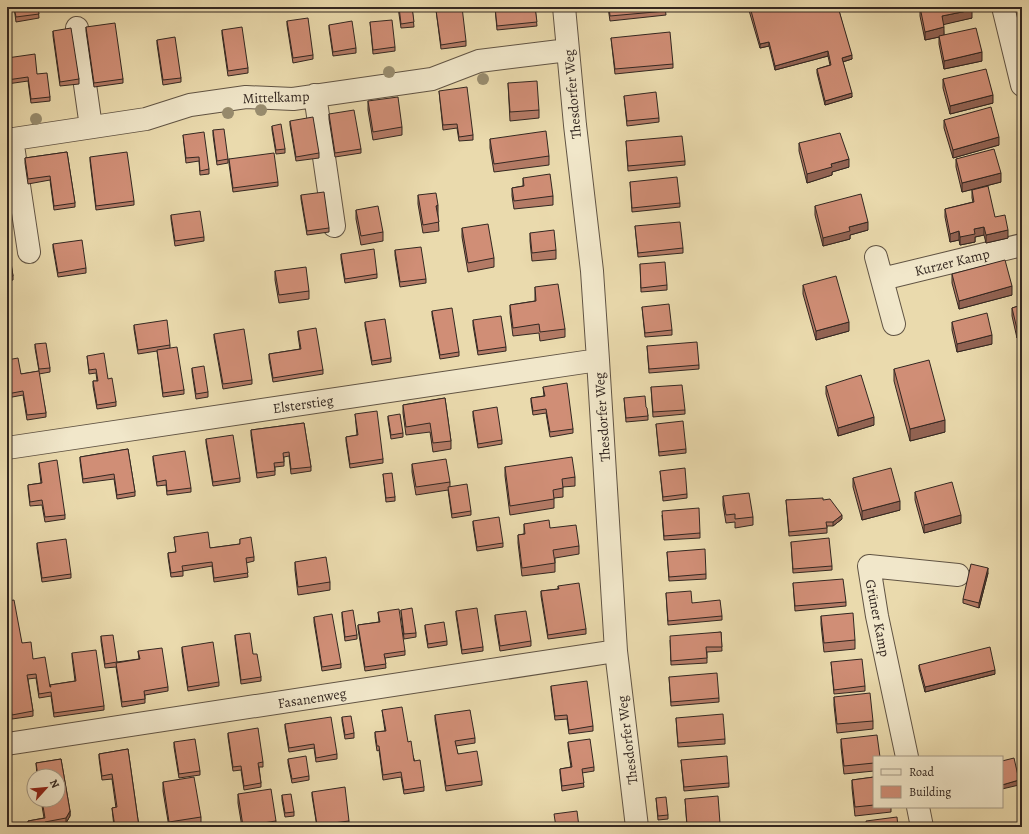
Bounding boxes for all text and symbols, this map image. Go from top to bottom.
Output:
street label: Thesdorfer Weg [559,49,586,139]
street label: Mittelkamp [242,87,310,108]
street label: Kurzer Kamp [913,244,992,281]
street label: Thesdorfer Weg [590,372,615,462]
street label: Elsterstieg [272,391,335,418]
street label: Grüner Kamp [861,578,894,658]
street label: Fasanenweg [276,684,348,713]
street label: Thesdorfer Weg [613,694,642,786]
legend [873,756,1003,808]
text: Road [909,764,935,780]
north arrow [26,768,66,808]
text: N [46,777,63,791]
text: Building [909,784,951,800]

